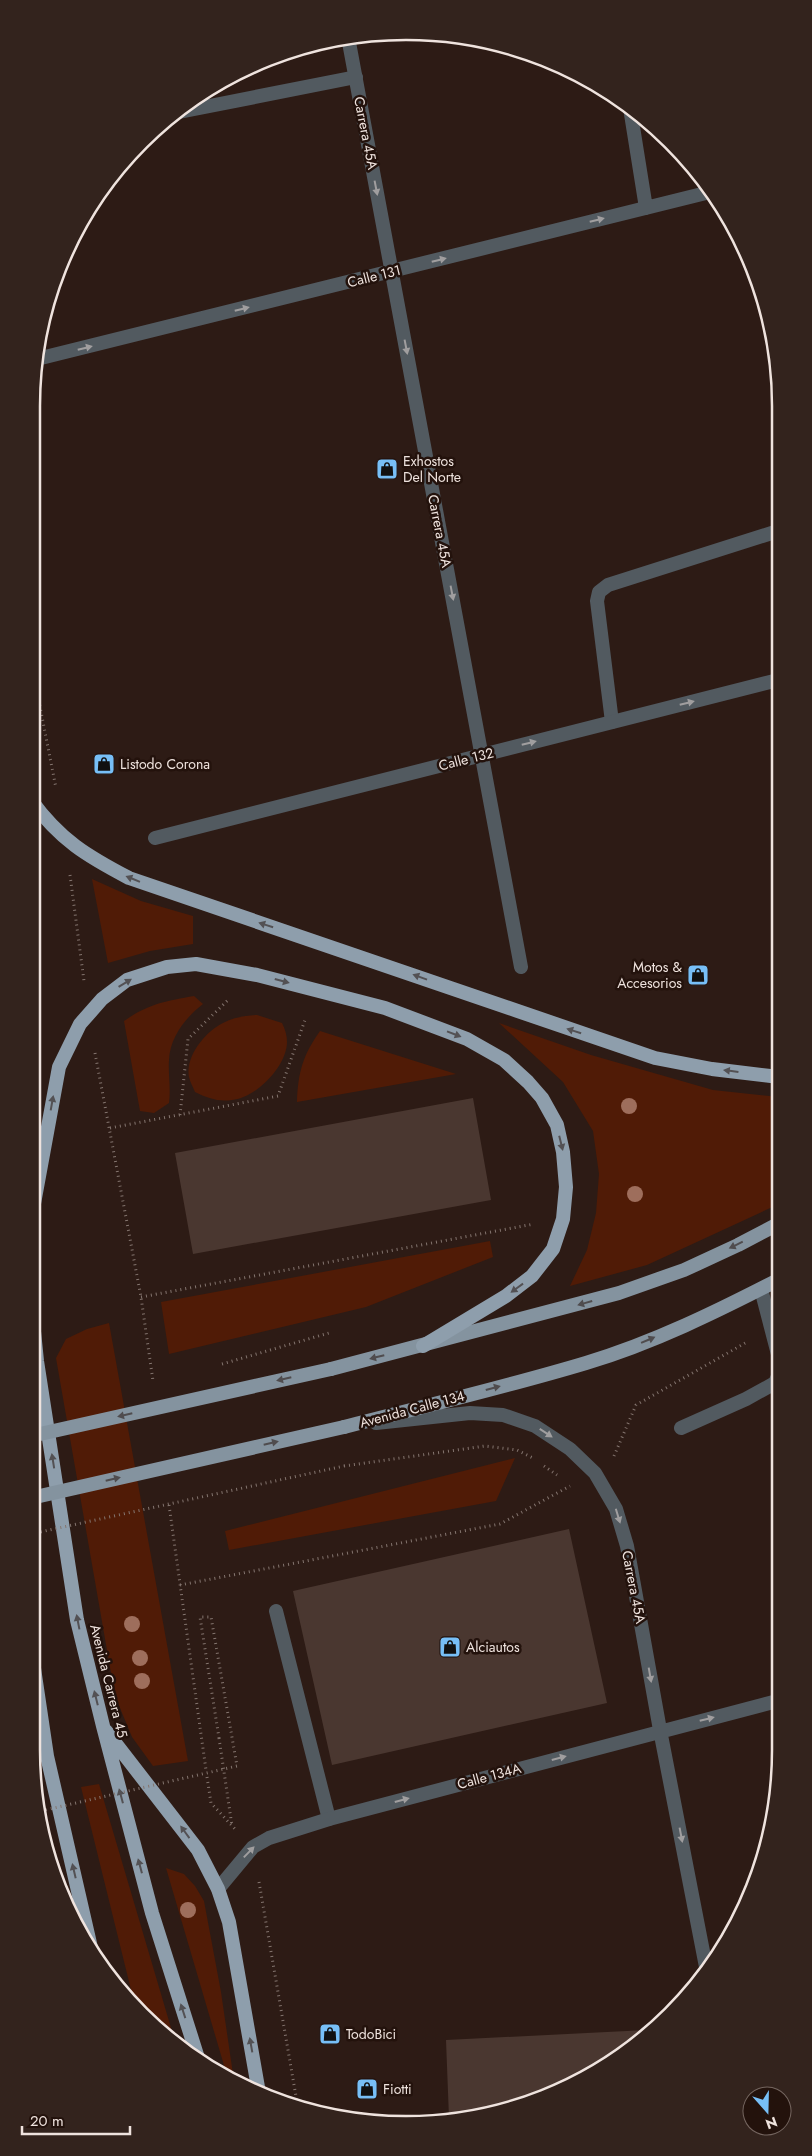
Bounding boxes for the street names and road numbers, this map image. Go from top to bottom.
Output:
street label: Carrera 45A [349,95,383,172]
street label: Calle 131 [345,260,403,292]
street label: Carrera 45A [423,493,457,570]
street label: Calle 132 [436,743,496,775]
street label: Avenida Calle 134 [357,1385,467,1433]
street label: Carrera 45A [617,1549,651,1626]
street label: Avenida Carrera 45 [85,1622,133,1740]
street label: Calle 134A [455,1758,524,1794]

